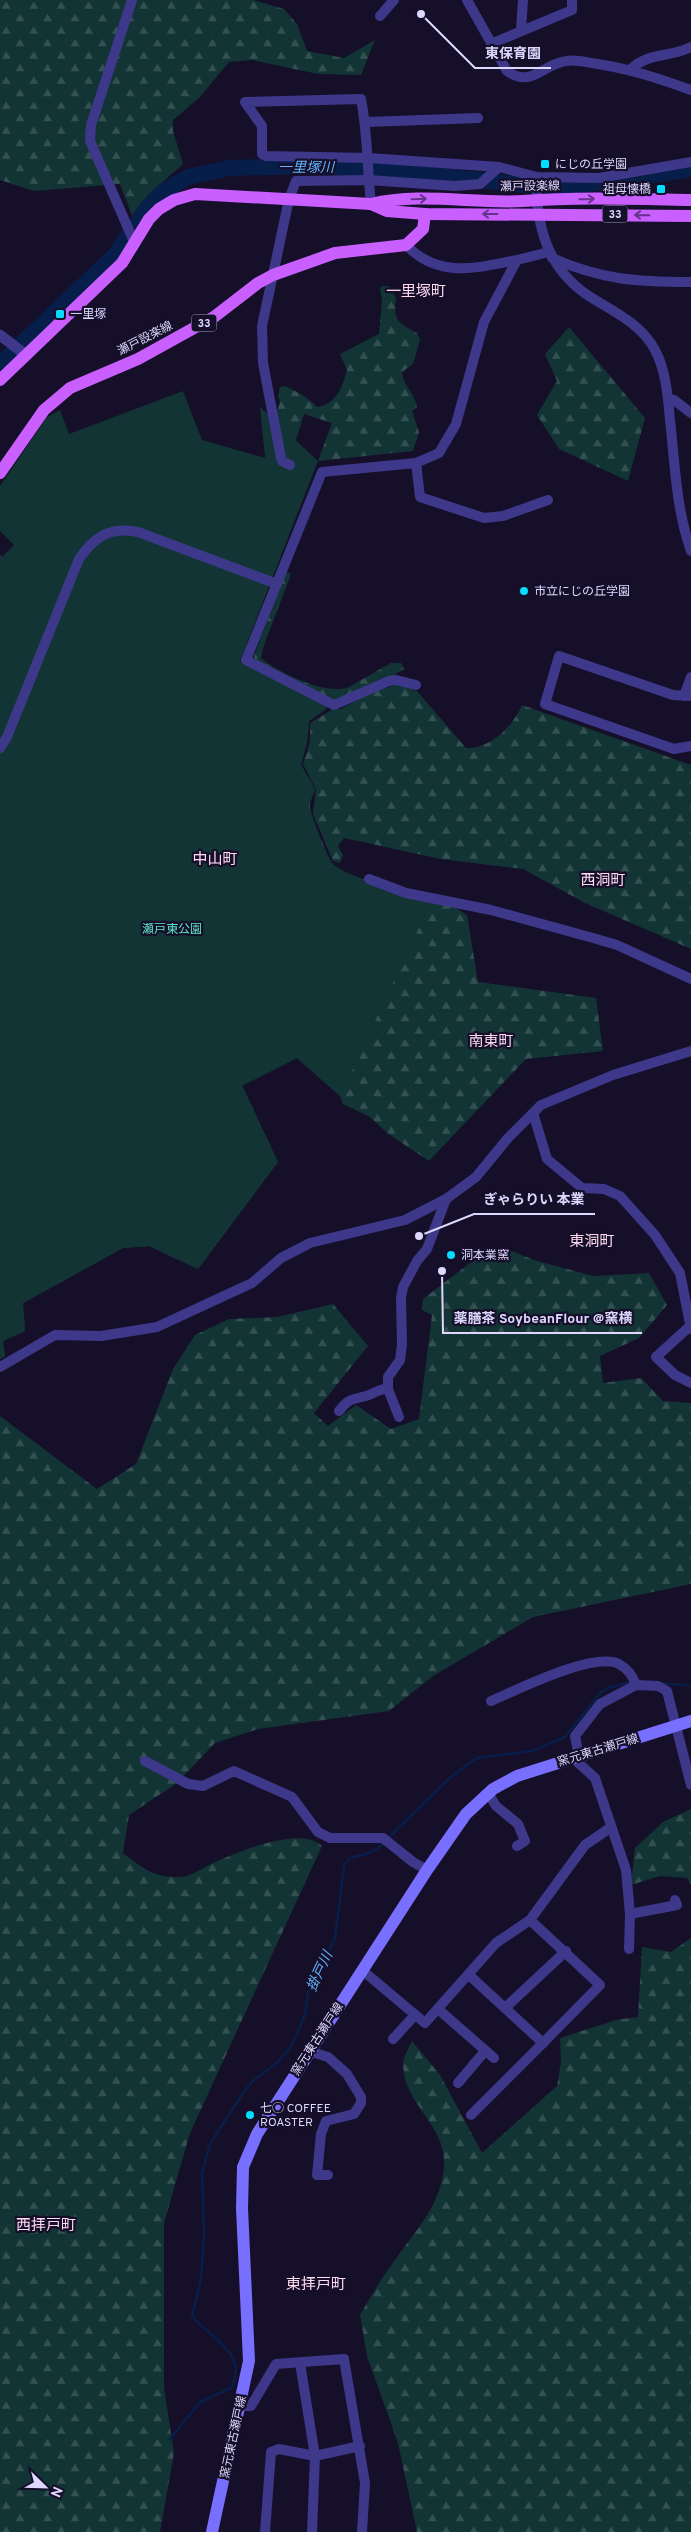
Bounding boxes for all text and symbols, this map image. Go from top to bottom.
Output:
callout: 東保育園 [475,39,551,68]
text: 東保育園 [485,46,541,63]
place label: にじの丘学園 [555,157,627,173]
marker: にじの丘学園 [539,158,551,170]
water label: 一里塚川 [278,160,336,177]
street label: 瀬戸設楽線 [500,178,560,196]
place label: 祖母懐橋 [603,182,651,198]
marker: 祖母懐橋 [655,183,667,195]
one-way arrow [411,194,427,204]
one-way arrow [578,194,594,203]
road number: 33 [602,205,628,222]
one-way arrow [482,209,498,219]
one-way arrow [635,210,651,220]
district label: 一里塚町 [386,283,446,302]
place label: 一里塚 [70,307,106,323]
marker: 一里塚 [54,308,66,320]
road number: 33 [192,314,216,332]
street label: 瀬戸設楽線 [115,318,176,360]
place label: 市立にじの丘学園 [534,584,630,600]
marker: 市立にじの丘学園 [518,585,530,597]
district label: 中山町 [192,851,238,870]
district label: 西洞町 [580,872,626,891]
park label: 瀬戸東公園 [142,922,202,938]
district label: 南東町 [468,1033,514,1052]
callout: ぎゃらりい 本業 [474,1185,595,1214]
text: ぎゃらりい 本業 [483,1192,585,1209]
district label: 東洞町 [569,1233,615,1252]
place label: 洞本業窯 [461,1248,509,1264]
marker: 洞本業窯 [445,1249,457,1261]
callout: 薬膳茶 SoybeanFlour @窯横 [443,1304,642,1333]
text: 薬膳茶 SoybeanFlour @窯横 [454,1310,632,1328]
street label: 窯元東古瀬戸線 [556,1731,641,1771]
water label: 掛戸川 [304,1947,338,1994]
street label: 窯元東古瀬戸線 [288,2000,347,2079]
place label: 七◯ COFFEE ROASTER [260,2101,331,2131]
marker: 七◯ COFFEE ROASTER [244,2109,256,2121]
district label: 西拝戸町 [16,2217,76,2236]
district label: 東拝戸町 [286,2276,346,2295]
street label: 窯元東古瀬戸線 [217,2394,251,2480]
north arrow [20,2462,70,2512]
text: N [46,2484,65,2499]

